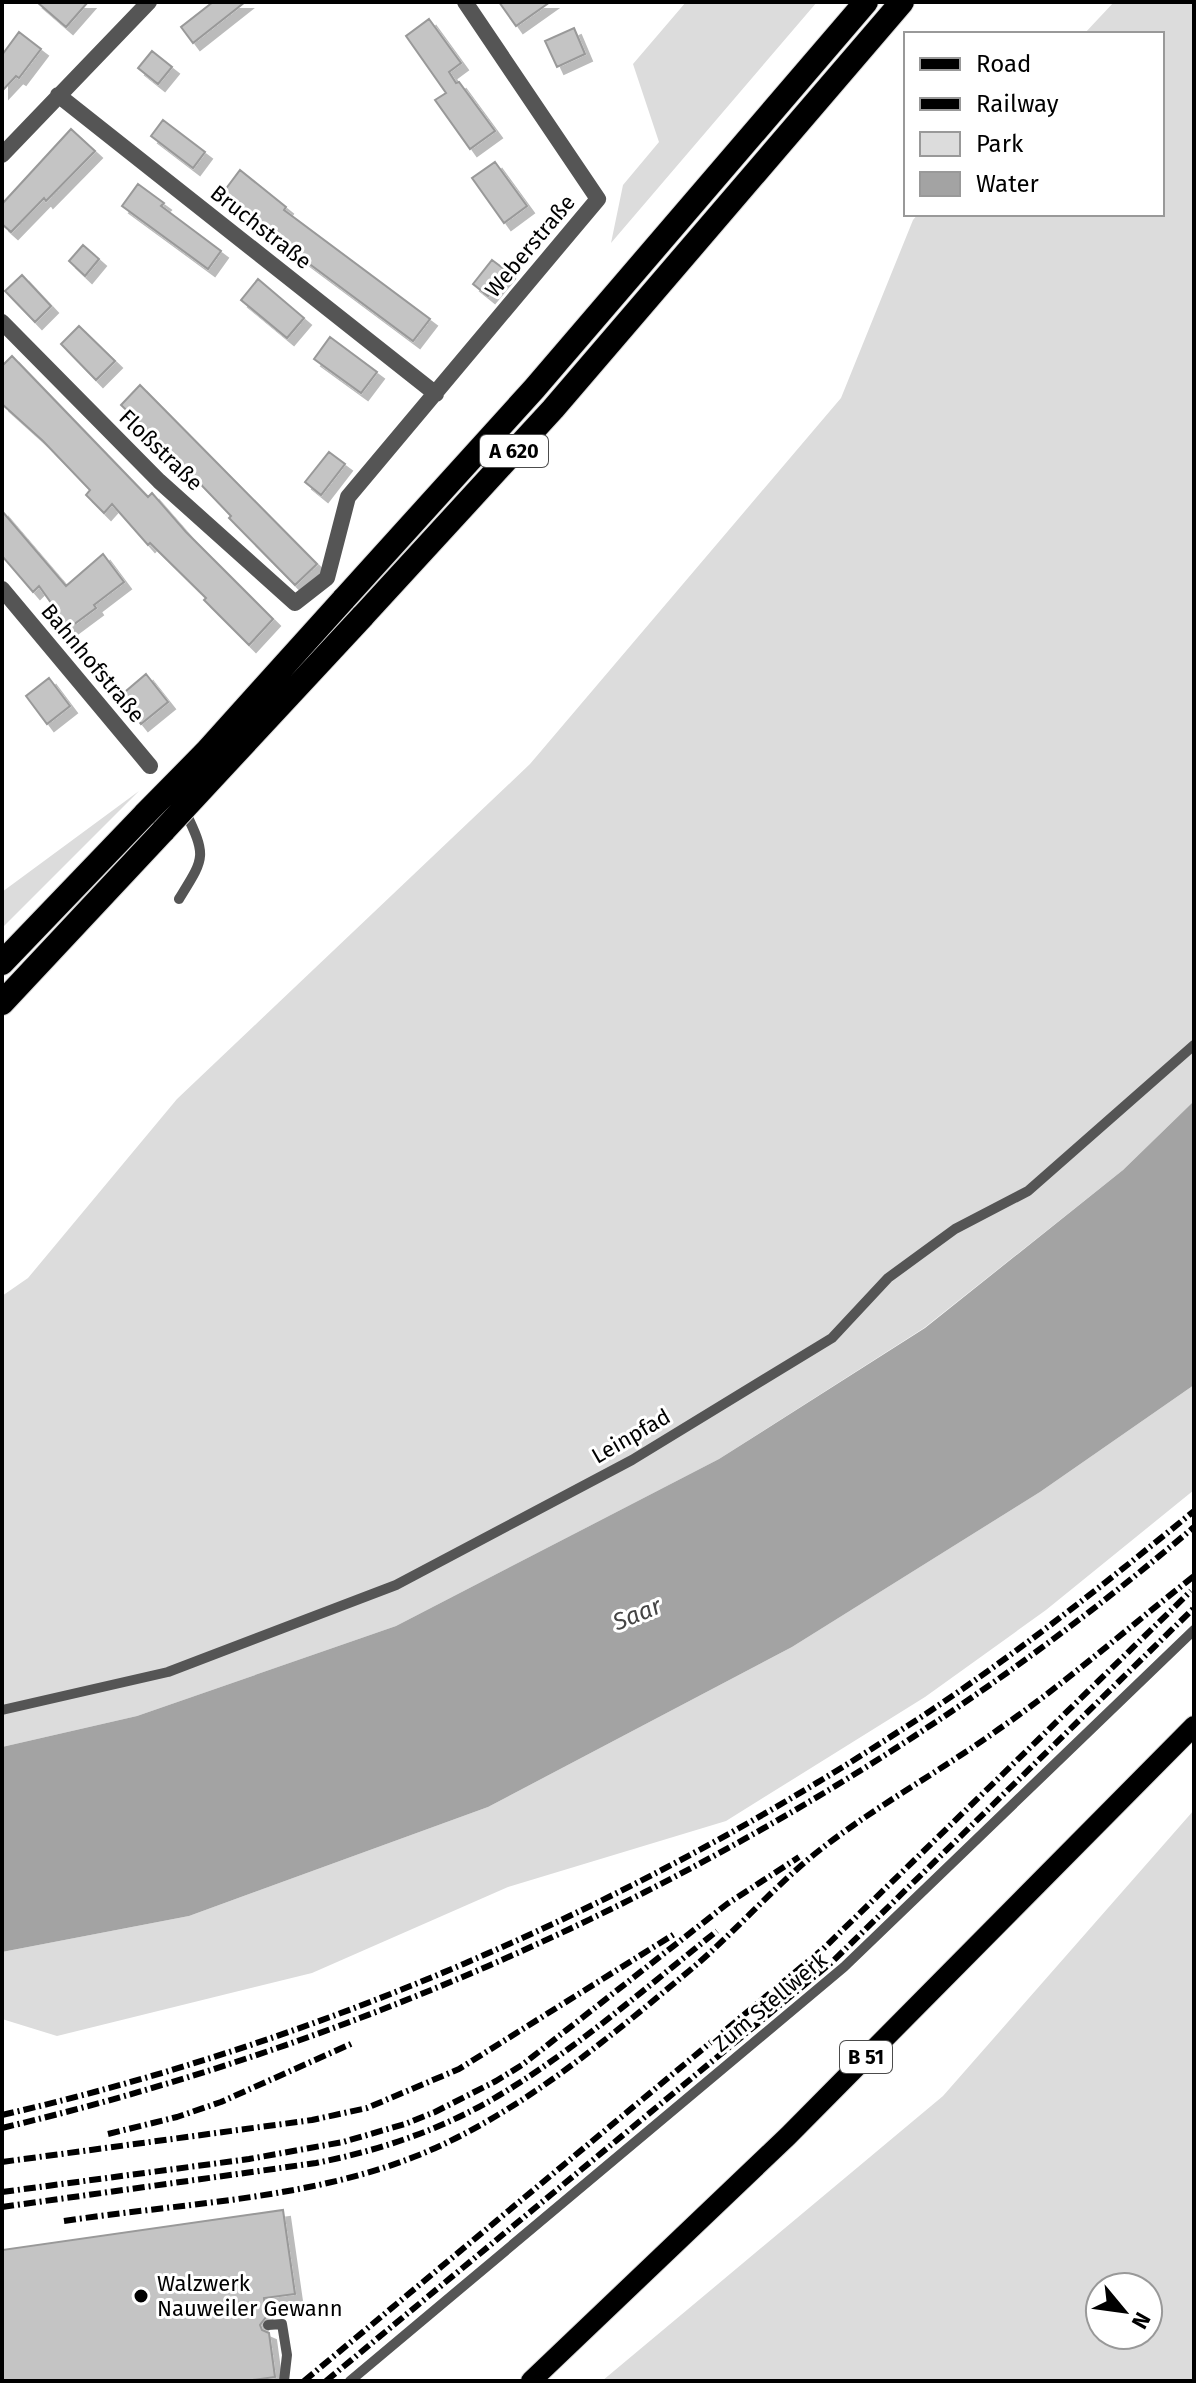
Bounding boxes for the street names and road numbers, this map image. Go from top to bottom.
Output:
street label: Bruchstraße [205,179,317,275]
street label: Weberstraße [479,189,581,303]
street label: Floßstraße [114,404,208,496]
road number: A 620 [480,435,548,467]
street label: Bahnhofstraße [35,598,151,728]
street label: Leinpfad [587,1403,675,1469]
street label: Zum Stellwerk [707,1946,833,2058]
road number: B 51 [840,2041,892,2073]

